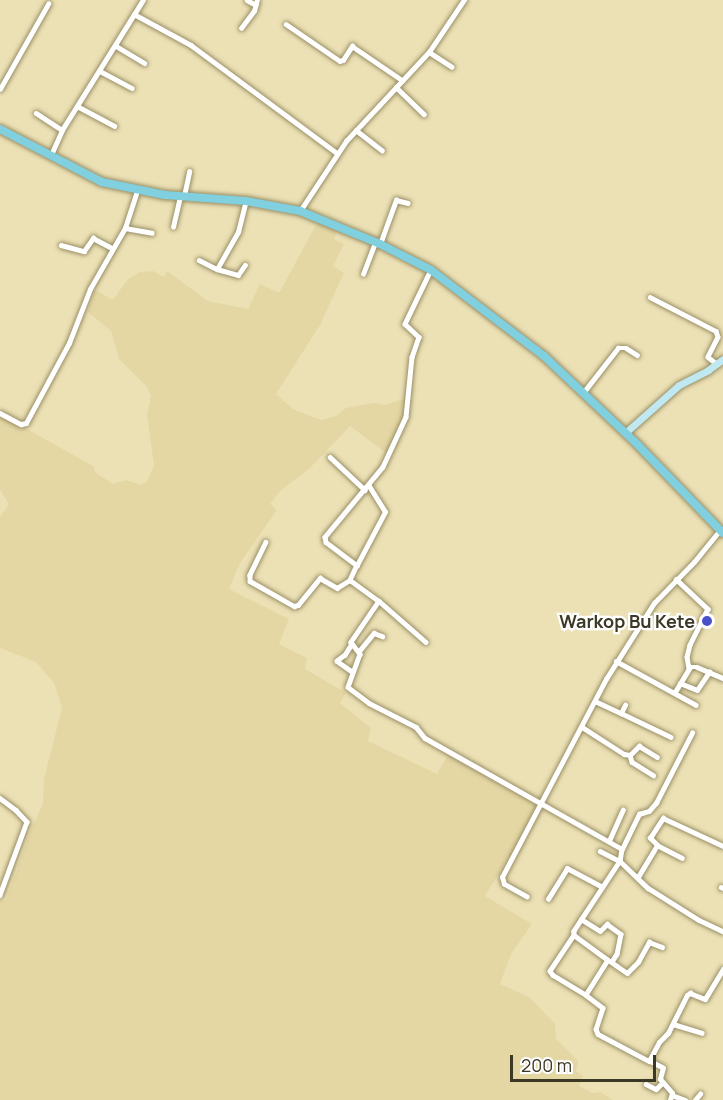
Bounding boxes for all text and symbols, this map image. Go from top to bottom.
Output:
place label: Warkop Bu Kete [559,610,695,632]
marker: Warkop Bu Kete [700,614,714,628]
scale bar [513,1043,658,1081]
text: 200 m [521,1053,572,1077]

